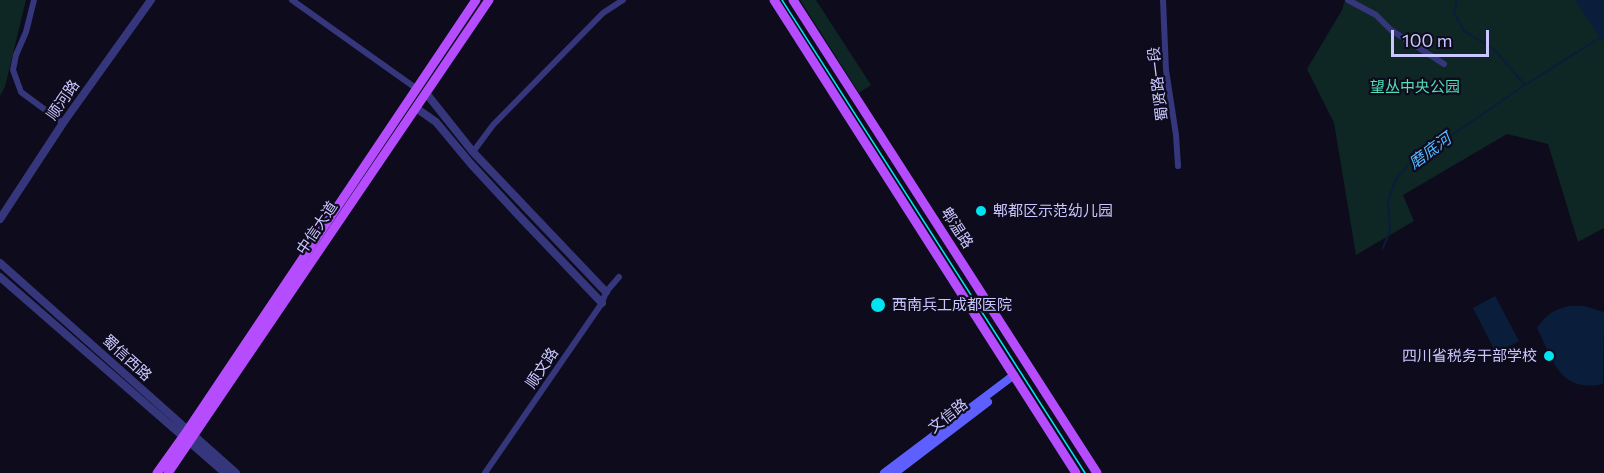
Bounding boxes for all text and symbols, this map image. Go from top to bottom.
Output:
scale bar [1394,18,1492,56]
text: 100 m [1402,29,1452,51]
street label: 蜀贤路一段 [1144,46,1172,122]
street label: 顺河路 [43,76,83,124]
park label: 望丛中央公园 [1370,78,1460,96]
water label: 磨底河 [1405,129,1455,173]
street label: 中信大道 [293,198,341,258]
place label: 郫都区示范幼儿园 [993,202,1113,220]
street label: 郫温路 [937,204,977,252]
marker: 郫都区示范幼儿园 [974,204,988,218]
marker: 西南兵工成都医院 [869,296,887,314]
place label: 西南兵工成都医院 [892,296,1012,314]
street label: 蜀信西路 [99,331,155,385]
street label: 顺文路 [522,344,562,392]
place label: 四川省税务干部学校 [1402,347,1537,365]
marker: 四川省税务干部学校 [1542,349,1556,363]
street label: 文信路 [925,395,971,437]

